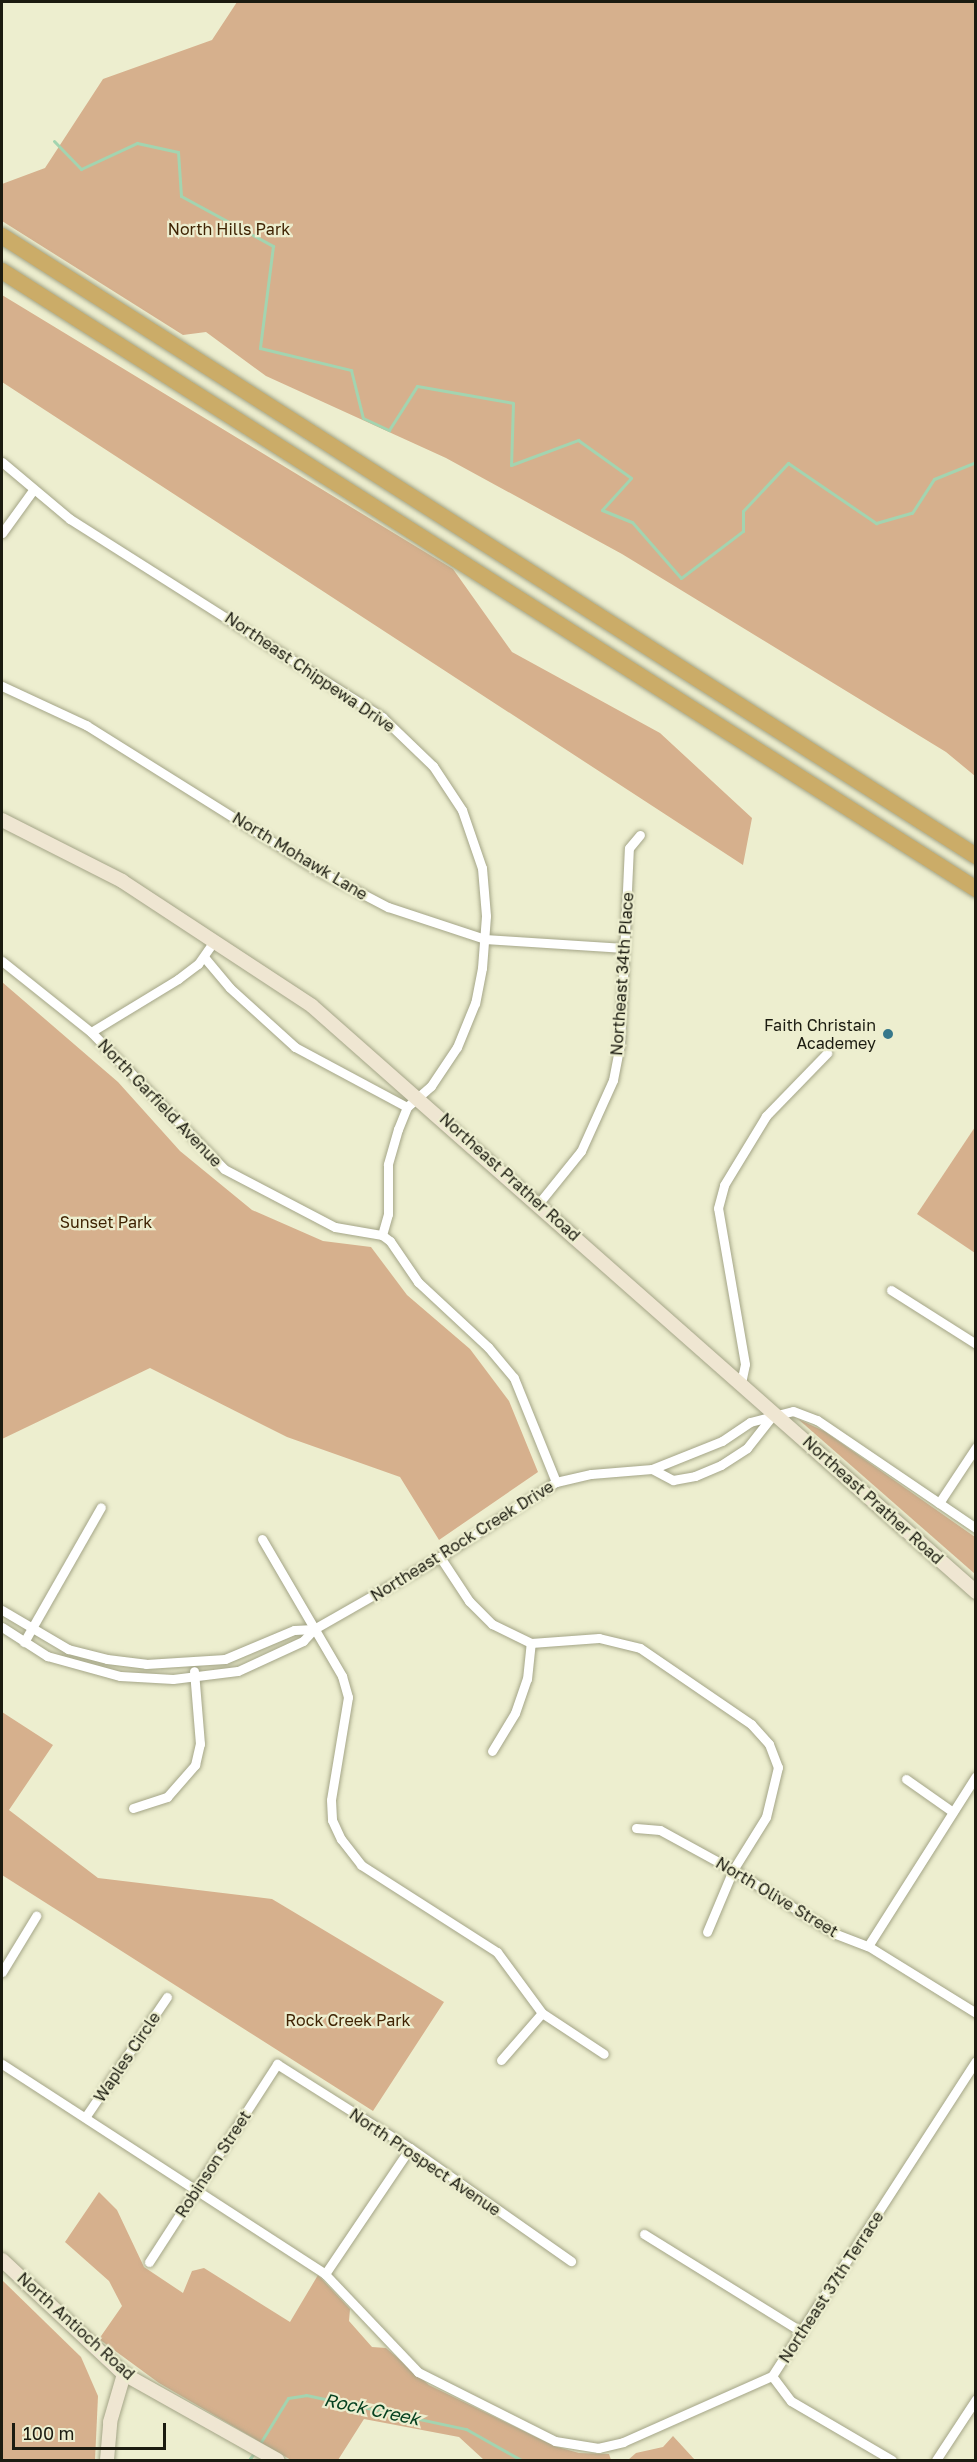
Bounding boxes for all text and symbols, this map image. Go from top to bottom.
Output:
park label: North Hills Park [168,219,290,239]
street label: Northeast Chippewa Drive [221,608,399,736]
street label: North Mohawk Lane [229,808,371,904]
street label: Northeast 34th Place [607,892,637,1056]
place label: Faith Christain Academey [764,1015,876,1053]
marker: Faith Christain Academey [881,1027,895,1041]
street label: North Garfield Avenue [94,1035,226,1171]
street label: Northeast Prather Road [436,1109,584,1245]
park label: Sunset Park [60,1212,152,1232]
street label: Northeast Prather Road [799,1432,947,1568]
street label: Northeast Rock Creek Drive [367,1477,557,1605]
street label: North Olive Street [712,1853,842,1941]
street label: Waples Circle [90,2008,164,2106]
park label: Rock Creek Park [285,2010,411,2030]
street label: North Prospect Avenue [346,2104,504,2220]
street label: Robinson Street [171,2107,255,2221]
street label: Northeast 37th Terrace [775,2208,887,2366]
street label: North Antioch Road [13,2268,139,2384]
water label: Rock Creek [322,2388,422,2430]
scale bar [15,2411,170,2449]
text: 100 m [23,2422,74,2444]

